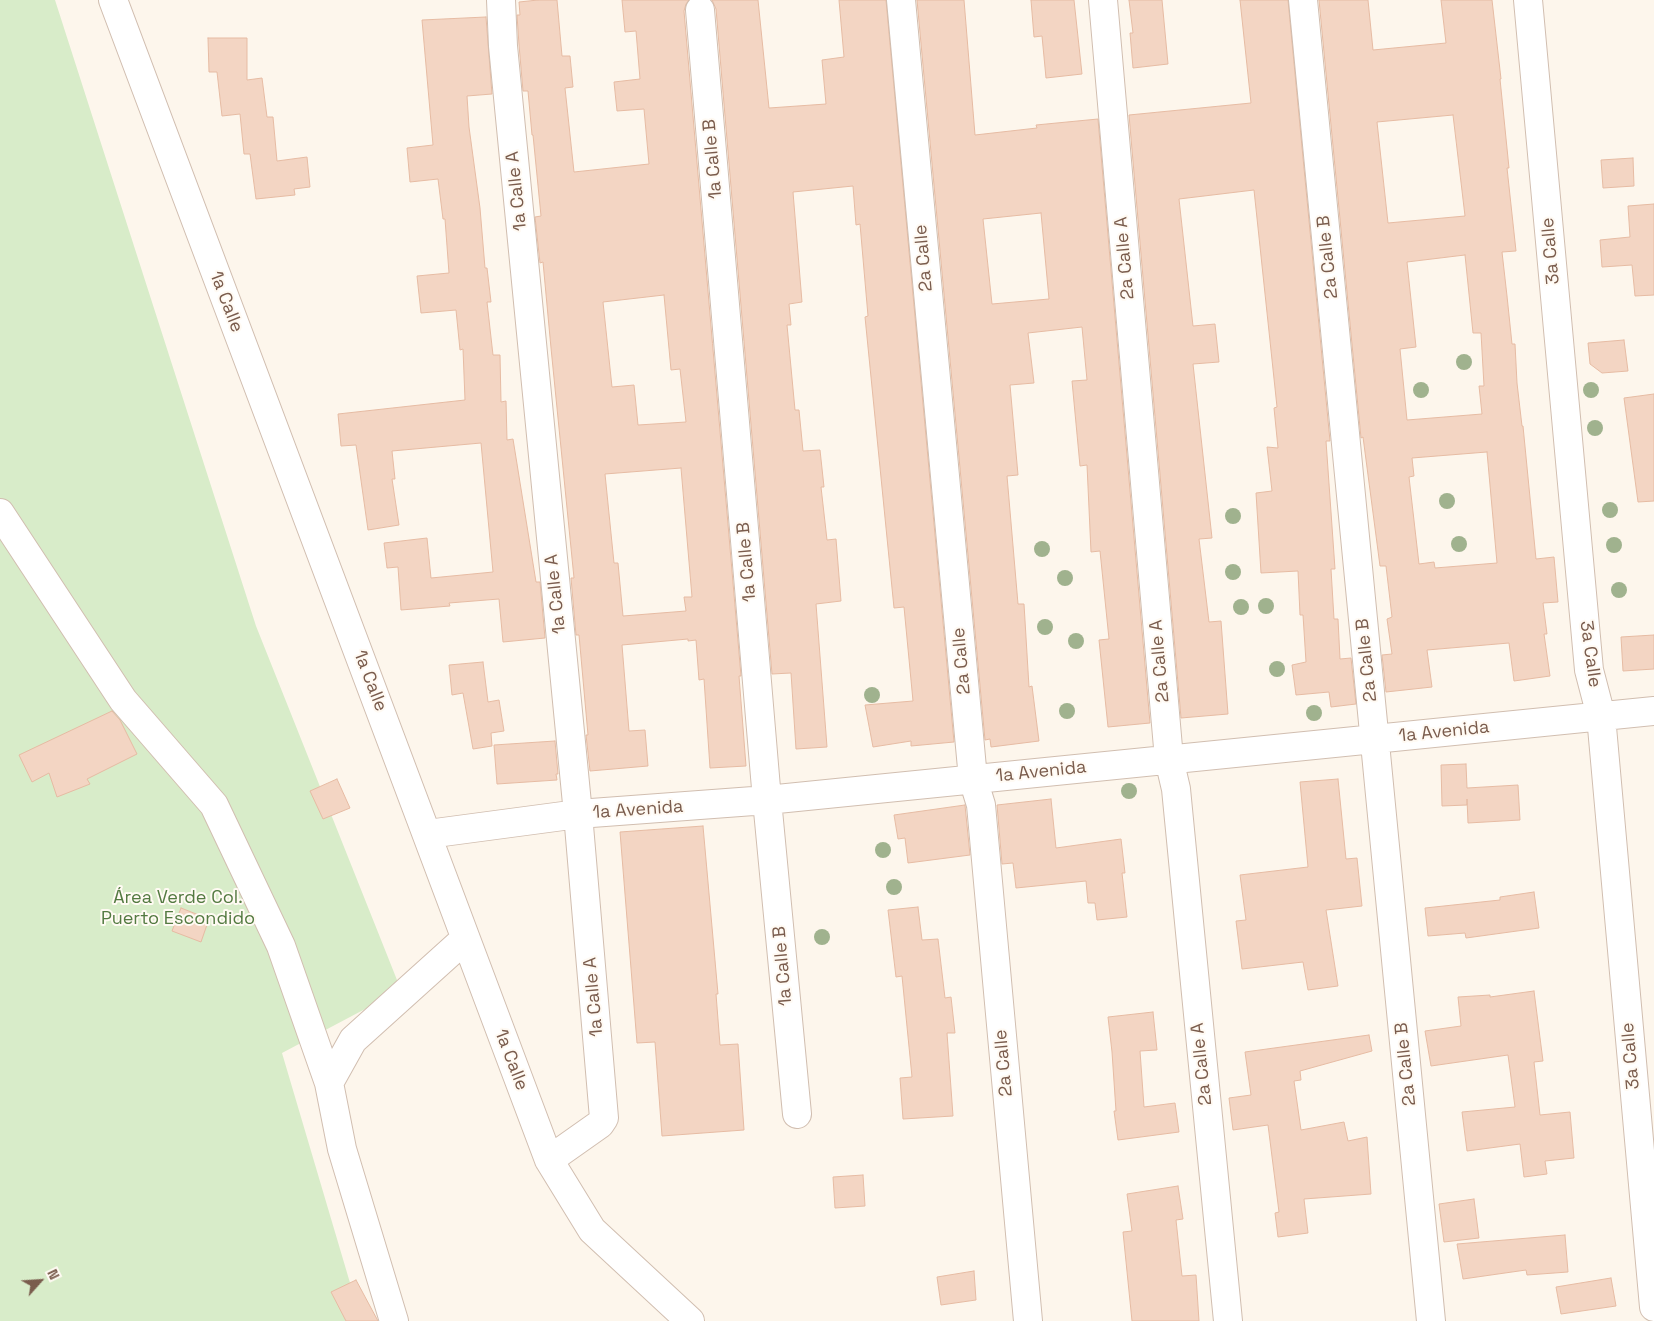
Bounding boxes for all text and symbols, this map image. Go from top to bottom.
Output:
street label: 1a Calle B [699,118,727,200]
street label: 1a Calle A [502,150,532,232]
street label: 2a Calle B [1313,214,1343,300]
street label: 2a Calle A [1111,216,1139,300]
street label: 3a Calle [1537,217,1565,285]
street label: 2a Calle [910,224,938,292]
street label: 1a Calle [204,268,248,336]
street label: 1a Calle B [733,521,761,603]
street label: 1a Calle A [541,553,571,635]
street label: 2a Calle B [1352,617,1382,703]
street label: 2a Calle A [1146,619,1174,703]
street label: 3a Calle [1575,619,1605,689]
street label: 2a Calle [948,627,976,695]
street label: 1a Calle [348,647,392,715]
street label: 1a Avenida [1398,717,1490,747]
street label: 1a Avenida [995,757,1087,787]
street label: 1a Avenida [592,796,684,824]
park label: Área Verde Col. Puerto Escondido [101,887,255,930]
street label: 1a Calle B [769,925,797,1007]
street label: 1a Calle A [580,956,608,1038]
street label: 2a Calle B [1391,1021,1421,1107]
street label: 2a Calle A [1187,1022,1217,1106]
street label: 3a Calle [1617,1022,1645,1090]
street label: 1a Calle [489,1026,533,1094]
street label: 2a Calle [990,1029,1018,1097]
north arrow [15,1256,65,1306]
text: N [43,1266,64,1283]

